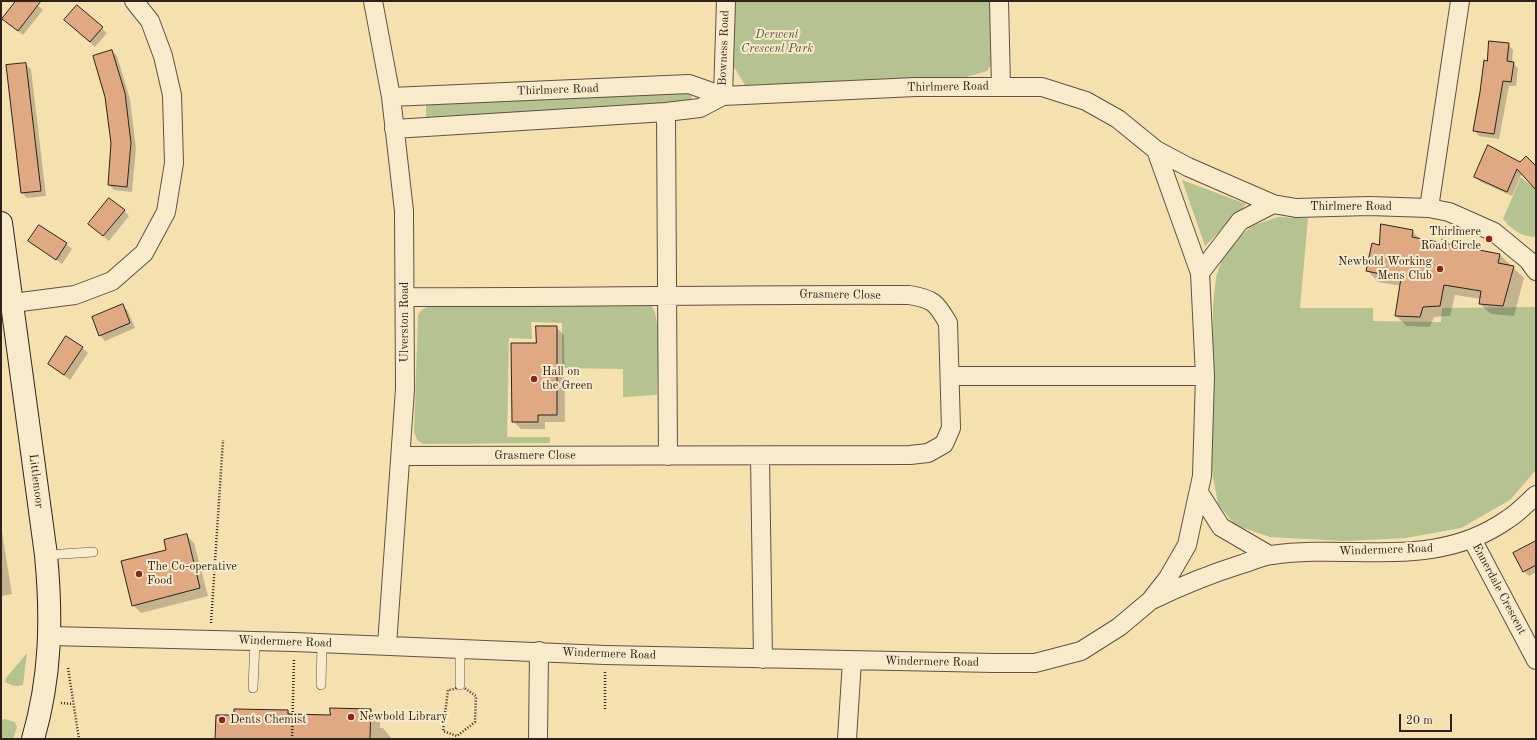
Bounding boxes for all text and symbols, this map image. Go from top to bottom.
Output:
street label: Bowness Road [715,10,733,86]
park label: Derwent Crescent Park [741,28,813,56]
street label: Thirlmere Road [907,79,989,95]
street label: Thirlmere Road [517,81,599,99]
street label: Thirlmere Road [1310,200,1392,214]
place label: Thirlmere Road Circle [1421,225,1481,253]
marker: Thirlmere Road Circle [1484,234,1494,244]
place label: Newbold Working Mens Club [1338,255,1432,283]
marker: Newbold Working Mens Club [1435,264,1445,274]
street label: Ulverston Road [398,282,412,362]
street label: Grasmere Close [799,287,881,303]
place label: Hall on the Green [542,365,593,393]
marker: Hall on the Green [529,374,539,384]
street label: Grasmere Close [494,449,576,463]
street label: Littlemoor [26,453,46,509]
street label: Windermere Road [1339,541,1433,559]
street label: Ennerdale Crescent [1469,541,1529,637]
place label: The Co-operative Food [147,560,237,588]
marker: The Co-operative Food [134,569,144,579]
street label: Windermere Road [238,633,332,651]
street label: Windermere Road [562,645,656,663]
street label: Windermere Road [885,654,979,670]
scale bar [1401,706,1454,732]
place label: Newbold Library [359,710,448,724]
marker: Newbold Library [346,712,356,722]
place label: Dents Chemist [230,713,306,727]
marker: Dents Chemist [217,715,227,725]
text: 20 m [1406,715,1433,727]

